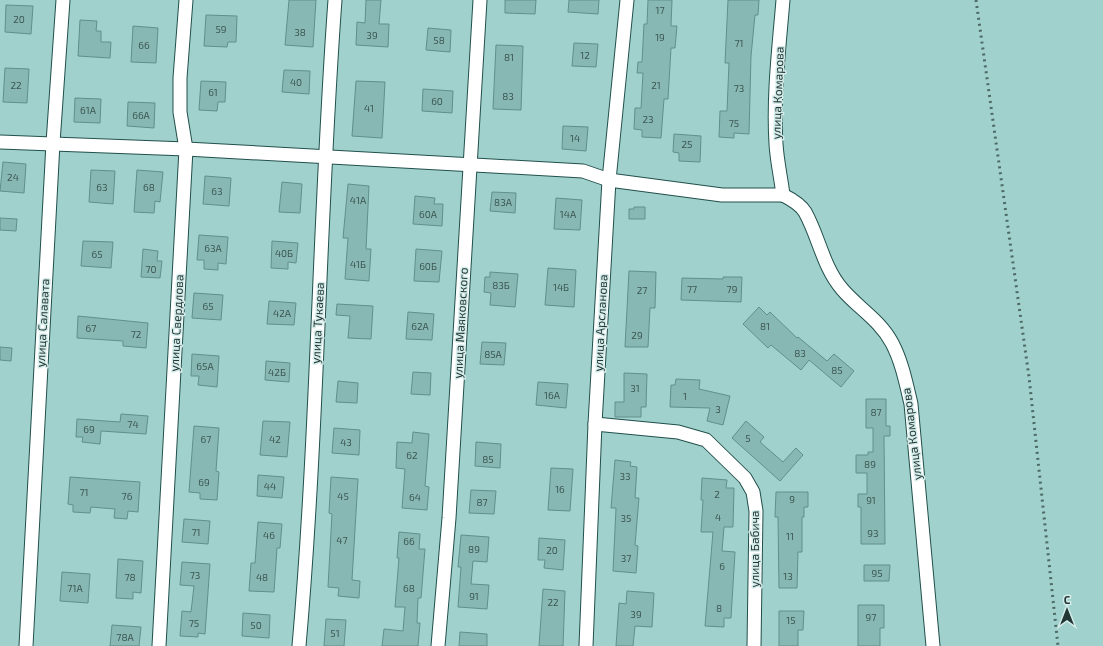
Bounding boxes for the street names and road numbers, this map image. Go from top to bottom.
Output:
street label: улица Комарова [768,46,787,140]
street label: улица Маяковского [450,267,471,379]
street label: улица Свердлова [166,274,187,372]
street label: улица Арсланова [590,274,611,372]
street label: улица Салавата [33,278,52,368]
street label: улица Тукаева [308,282,327,364]
street label: улица Комарова [898,387,925,481]
street label: улица Бабича [747,511,762,587]

